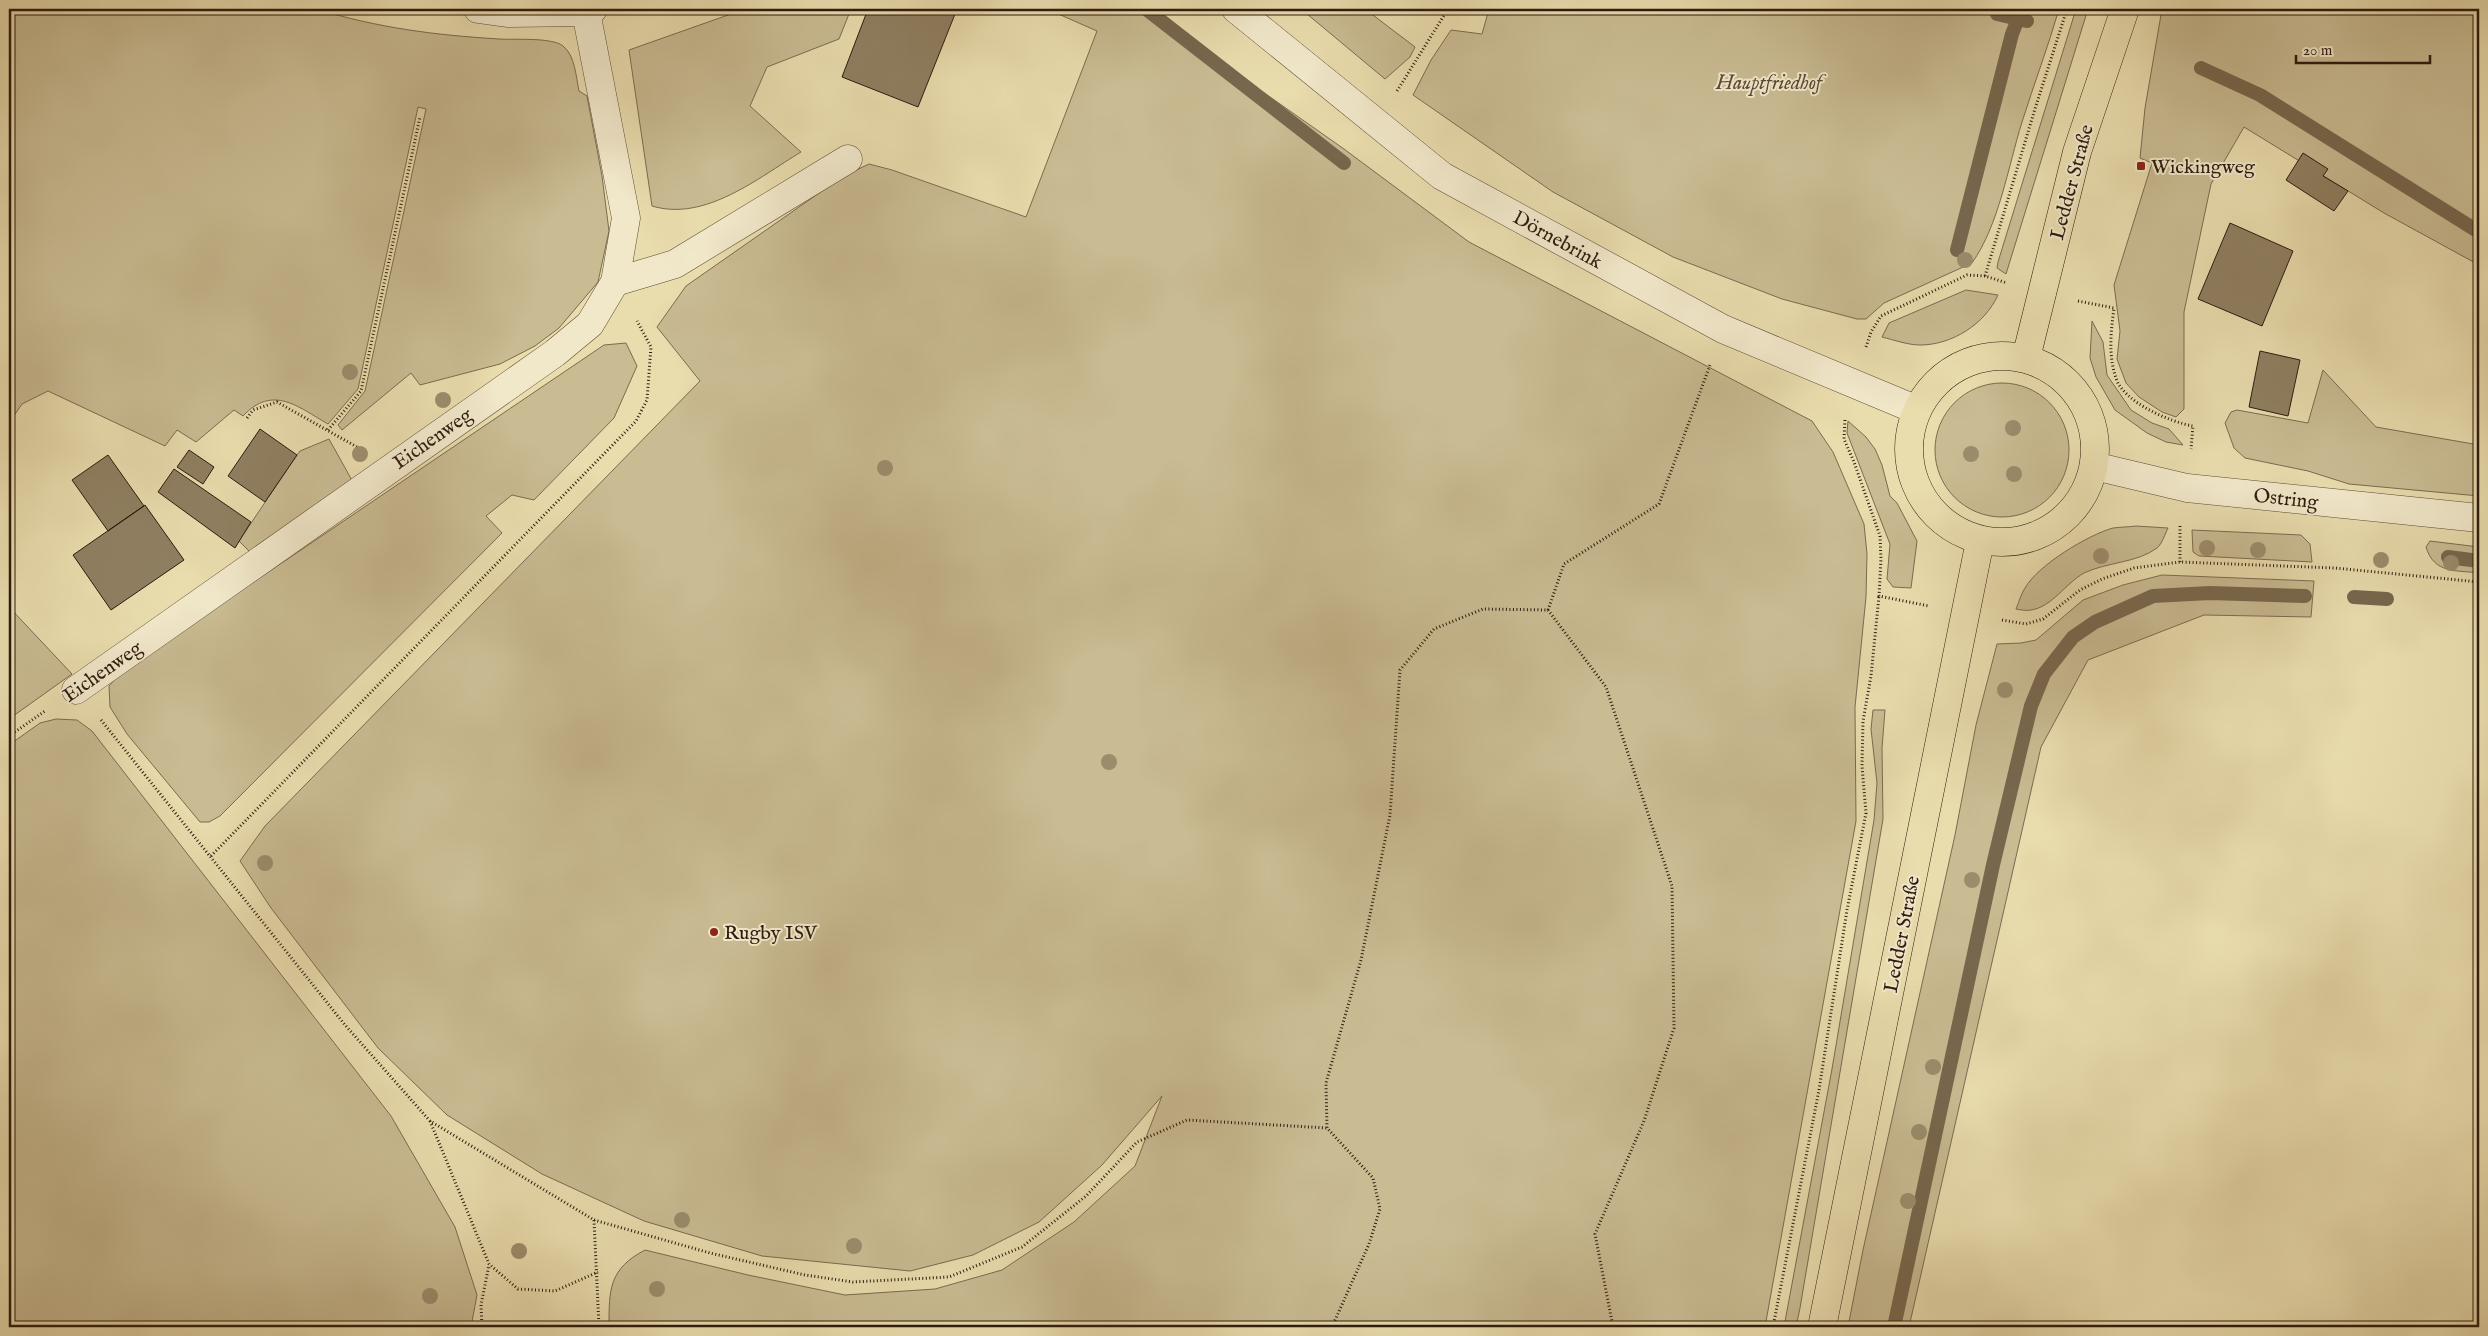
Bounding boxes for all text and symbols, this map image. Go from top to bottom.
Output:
scale bar [2296,32,2429,64]
text: 20 m [2303,41,2333,60]
park label: Hauptfriedhof [1715,71,1827,96]
street label: Ledder Straße [2045,122,2100,243]
place label: Wickingweg [2151,155,2256,180]
marker: Wickingweg [2135,160,2147,172]
street label: Dörnebrink [1508,205,1607,275]
street label: Eichenweg [388,402,478,476]
street label: Ostring [2252,484,2320,515]
street label: Eichenweg [58,635,148,709]
street label: Ledder Straße [1879,874,1926,995]
place label: Rugby ISV [724,921,818,946]
marker: Rugby ISV [708,926,720,938]

